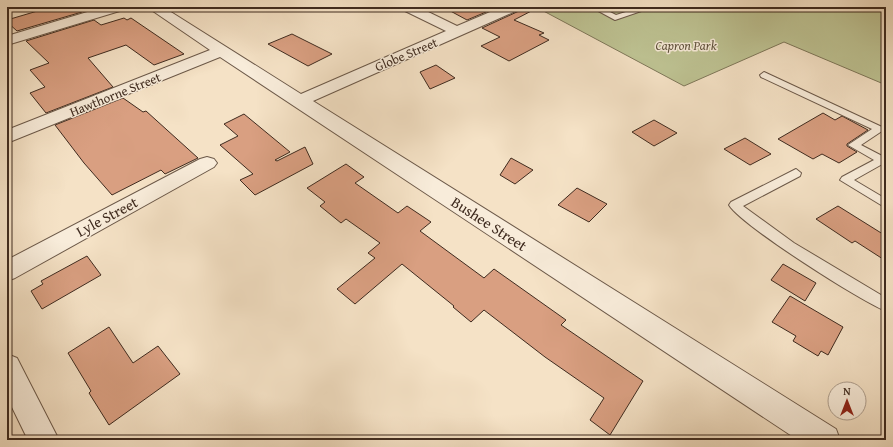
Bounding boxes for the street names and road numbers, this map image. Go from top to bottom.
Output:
street label: Globe Street [372,33,441,76]
street label: Hawthorne Street [67,67,164,121]
street label: Lyle Street [72,191,142,242]
street label: Bushee Street [447,191,532,256]

